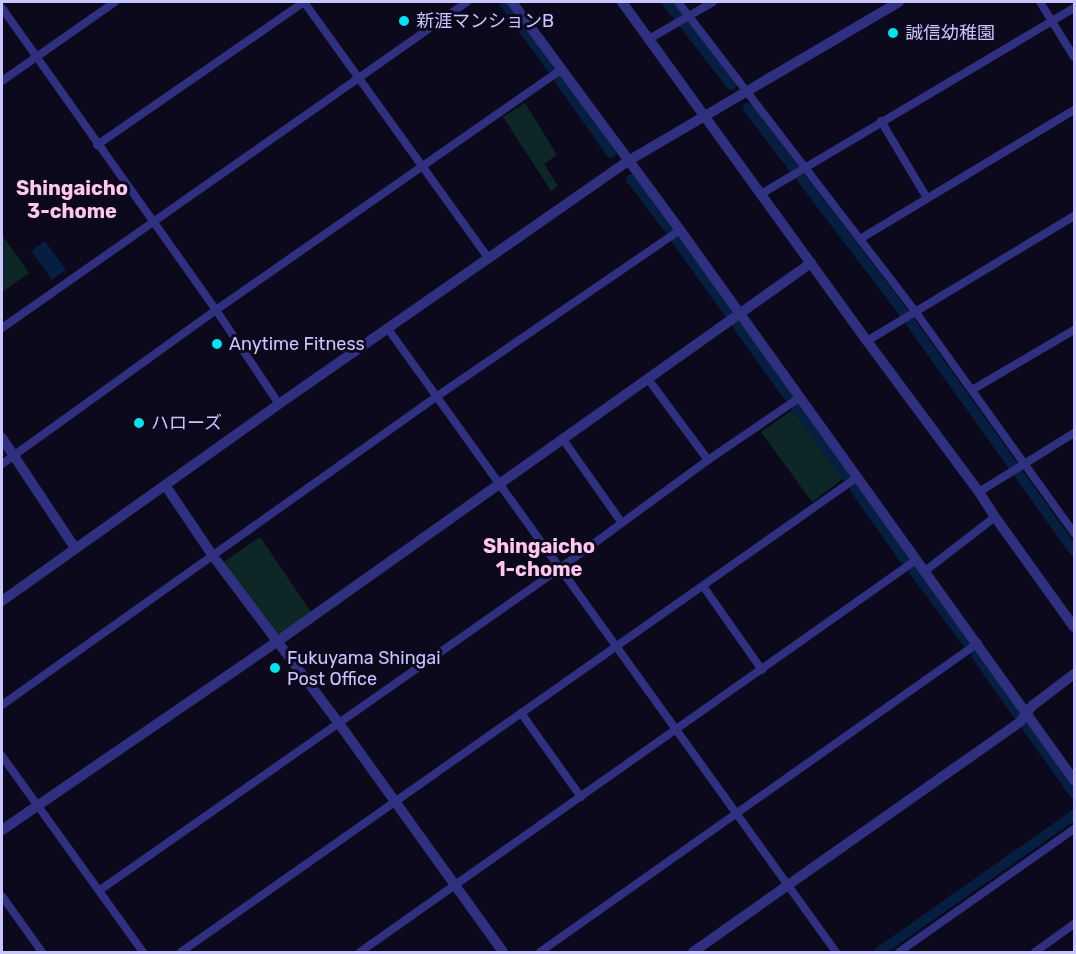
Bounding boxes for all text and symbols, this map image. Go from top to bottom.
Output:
place label: 新涯マンションB [416,10,554,32]
marker: 新涯マンションB [397,14,411,28]
place label: 誠信幼稚園 [905,22,995,44]
marker: 誠信幼稚園 [886,26,900,40]
district label: Shingaicho 3-chome [16,176,128,223]
place label: Anytime Fitness [229,333,365,355]
marker: Anytime Fitness [210,337,224,351]
place label: ハローズ [151,412,222,434]
marker: ハローズ [132,416,146,430]
district label: Shingaicho 1-chome [483,534,595,581]
place label: Fukuyama Shingai Post Office [287,647,441,690]
marker: Fukuyama Shingai Post Office [268,661,282,675]

